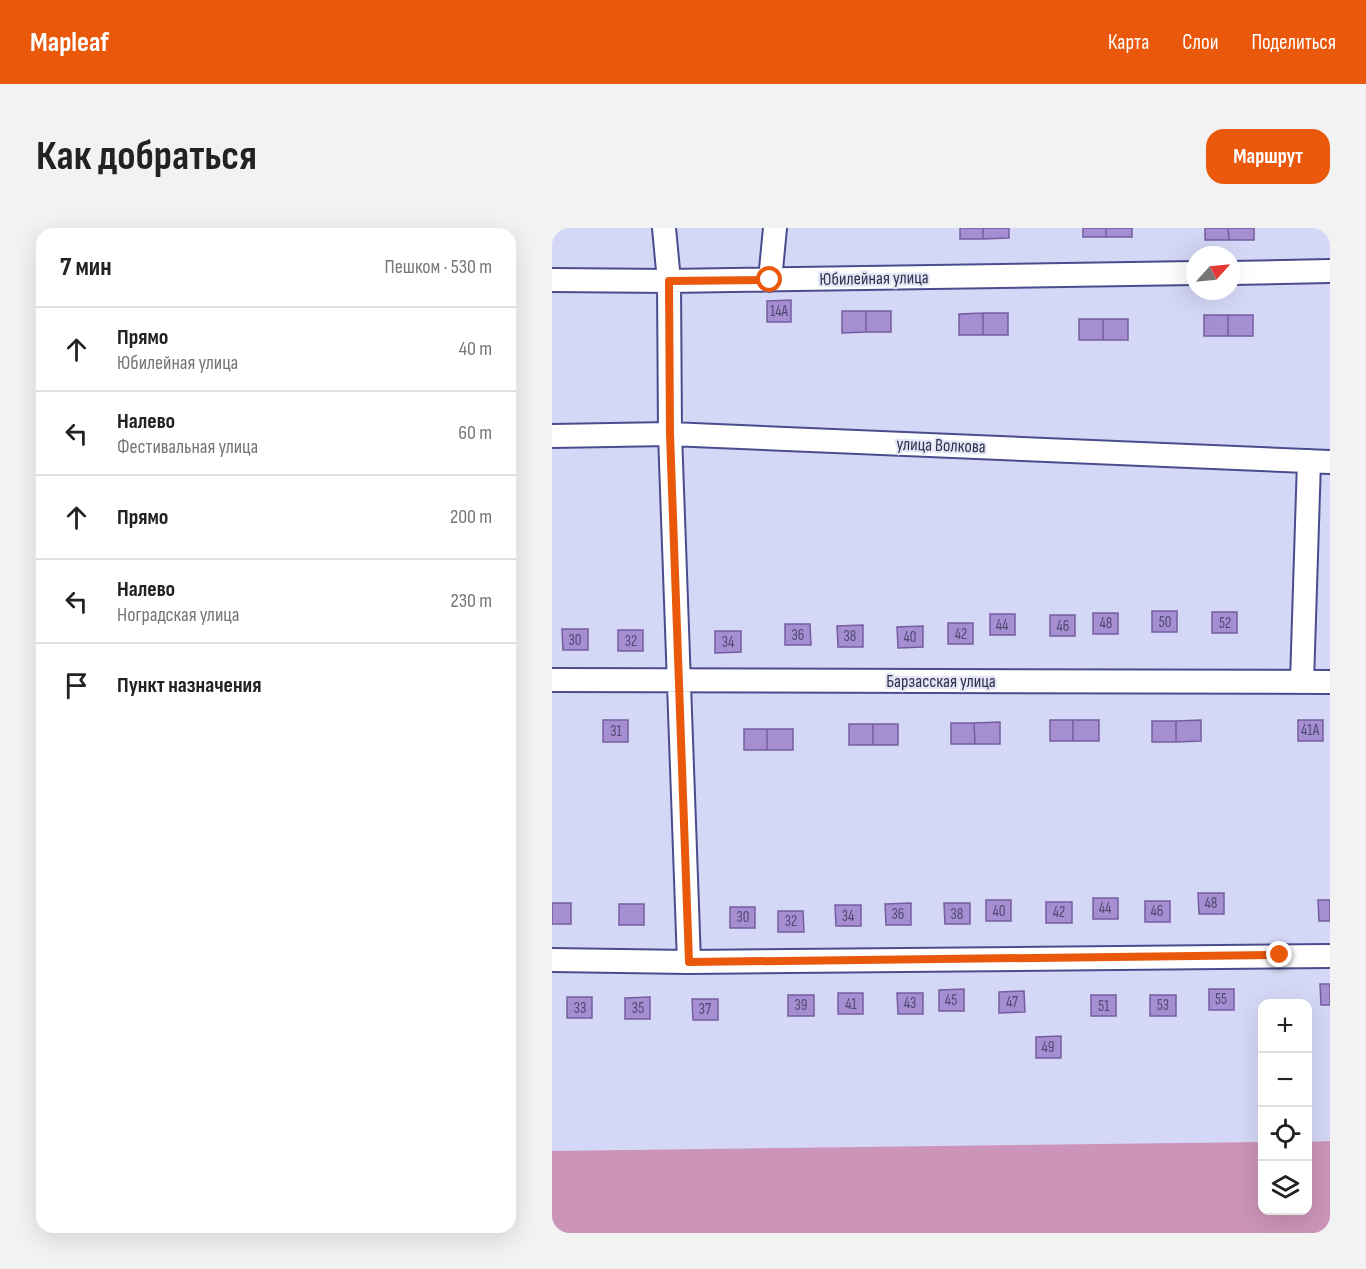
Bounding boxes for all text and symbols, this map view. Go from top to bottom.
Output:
text: Mapleaf [30,26,109,59]
text: Карта [1108,30,1149,55]
text: Слои [1182,30,1218,55]
text: Поделиться [1251,30,1336,55]
button: Маршрут [1206,129,1330,184]
text: Как добраться [36,131,257,182]
north arrow [1186,246,1240,300]
text: 7 мин [60,252,112,283]
text: Пешком · 530 m [385,255,492,279]
route start [756,266,782,292]
street label: Юбилейная улица [819,267,929,290]
house number: 14А [770,302,789,321]
text: Прямо [117,324,168,351]
icon: ahead [60,333,93,366]
text: 40 m [459,337,492,361]
text: Юбилейная улица [117,351,238,375]
text: Налево [117,408,175,435]
icon: left [60,417,93,450]
text: 60 m [458,421,492,445]
street label: улица Волкова [896,433,986,458]
text: Фестивальная улица [117,435,258,459]
icon: ahead [60,501,93,534]
text: Прямо [117,504,168,531]
text: 200 m [450,505,492,529]
text: Налево [117,576,175,603]
icon: left [60,585,93,618]
text: 230 m [450,589,492,613]
text: Ноградская улица [117,603,239,627]
house number: 50 [1159,613,1171,632]
house number: 48 [1100,614,1112,633]
house number: 52 [1219,614,1231,633]
house number: 44 [996,616,1008,635]
house number: 46 [1057,617,1069,636]
house number: 42 [955,625,967,644]
house number: 36 [792,626,804,645]
house number: 38 [844,627,856,646]
house number: 40 [904,628,916,647]
house number: 30 [569,631,581,650]
house number: 32 [625,632,637,651]
house number: 34 [722,633,734,652]
icon: arrive [60,669,93,702]
street label: Барзасская улица [886,671,996,692]
text: Пункт назначения [117,672,261,699]
house number: 41А [1301,721,1320,740]
house number: 31 [610,722,623,741]
house number: 48 [1205,894,1217,913]
house number: 44 [1099,899,1111,918]
house number: 40 [993,902,1005,921]
house number: 46 [1151,902,1163,921]
house number: 42 [1053,903,1065,922]
house number: 36 [892,905,904,924]
house number: 38 [951,905,963,924]
house number: 34 [842,907,854,926]
house number: 30 [737,908,749,927]
house number: 32 [785,912,797,931]
route end [1266,941,1292,967]
house number: 55 [1215,990,1227,1009]
house number: 45 [945,991,957,1010]
house number: 47 [1006,993,1018,1012]
house number: 43 [904,994,916,1013]
house number: 41 [845,995,858,1014]
house number: 39 [795,996,807,1015]
house number: 53 [1157,996,1169,1015]
house number: 51 [1098,997,1110,1016]
house number: 33 [574,999,586,1018]
house number: 35 [632,999,644,1018]
map controls [1258,999,1312,1215]
button: + [1258,999,1312,1053]
house number: 37 [699,1000,711,1019]
house number: 49 [1042,1038,1054,1057]
button: − [1258,1053,1312,1107]
button: locate [1258,1107,1312,1161]
button: layers [1258,1161,1312,1215]

